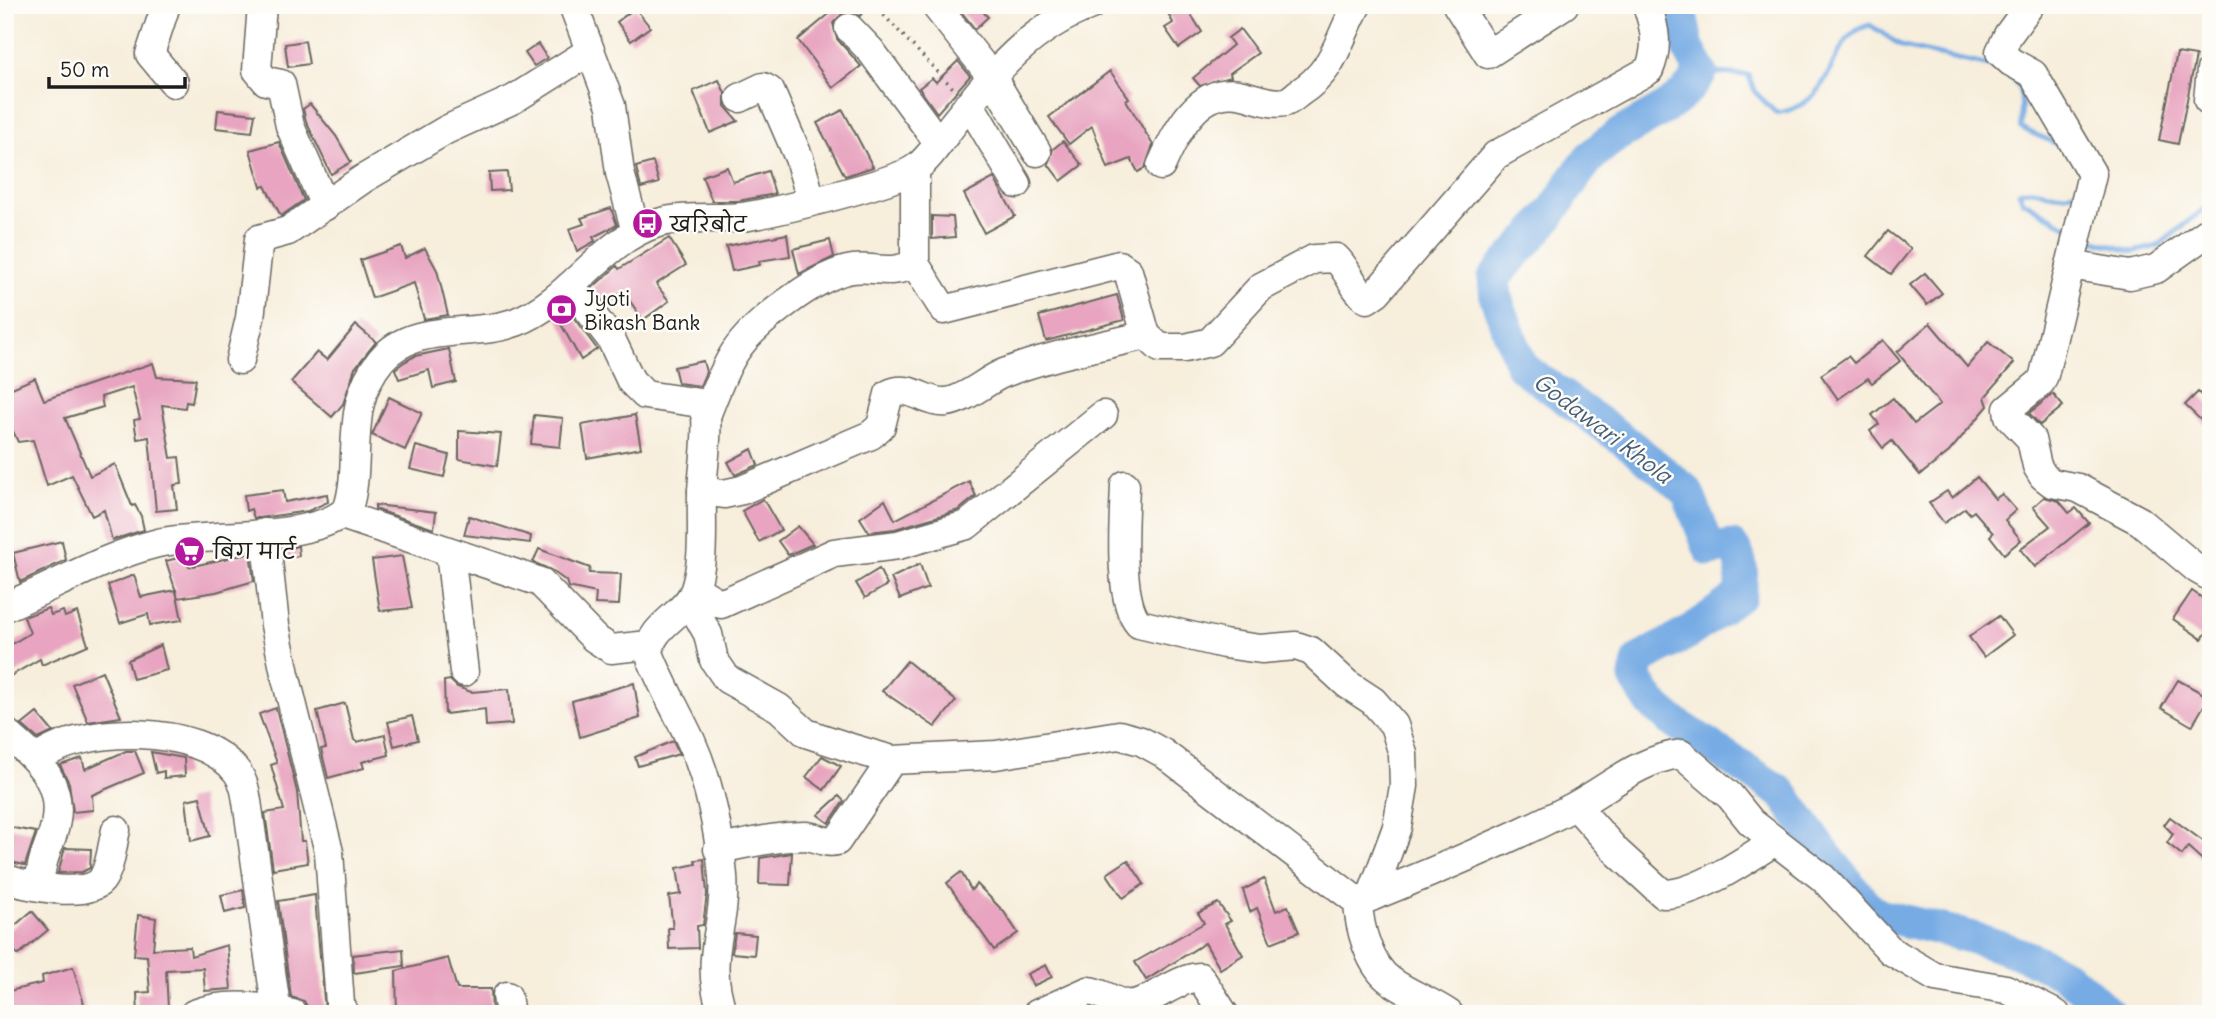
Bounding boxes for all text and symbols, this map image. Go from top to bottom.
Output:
scale bar [49,46,186,90]
text: 50 m [60,56,109,83]
bus stop icon: खरिबोट [630,207,664,241]
place label: खरिबोट [669,209,748,238]
place label: Jyoti Bikash Bank [584,285,700,336]
bank icon: Jyoti Bikash Bank [544,293,578,327]
water label: Godawari Khola [1528,366,1680,491]
supermarket icon: बिग मार्ट [173,534,207,568]
place label: बिग मार्ट [212,535,297,565]

